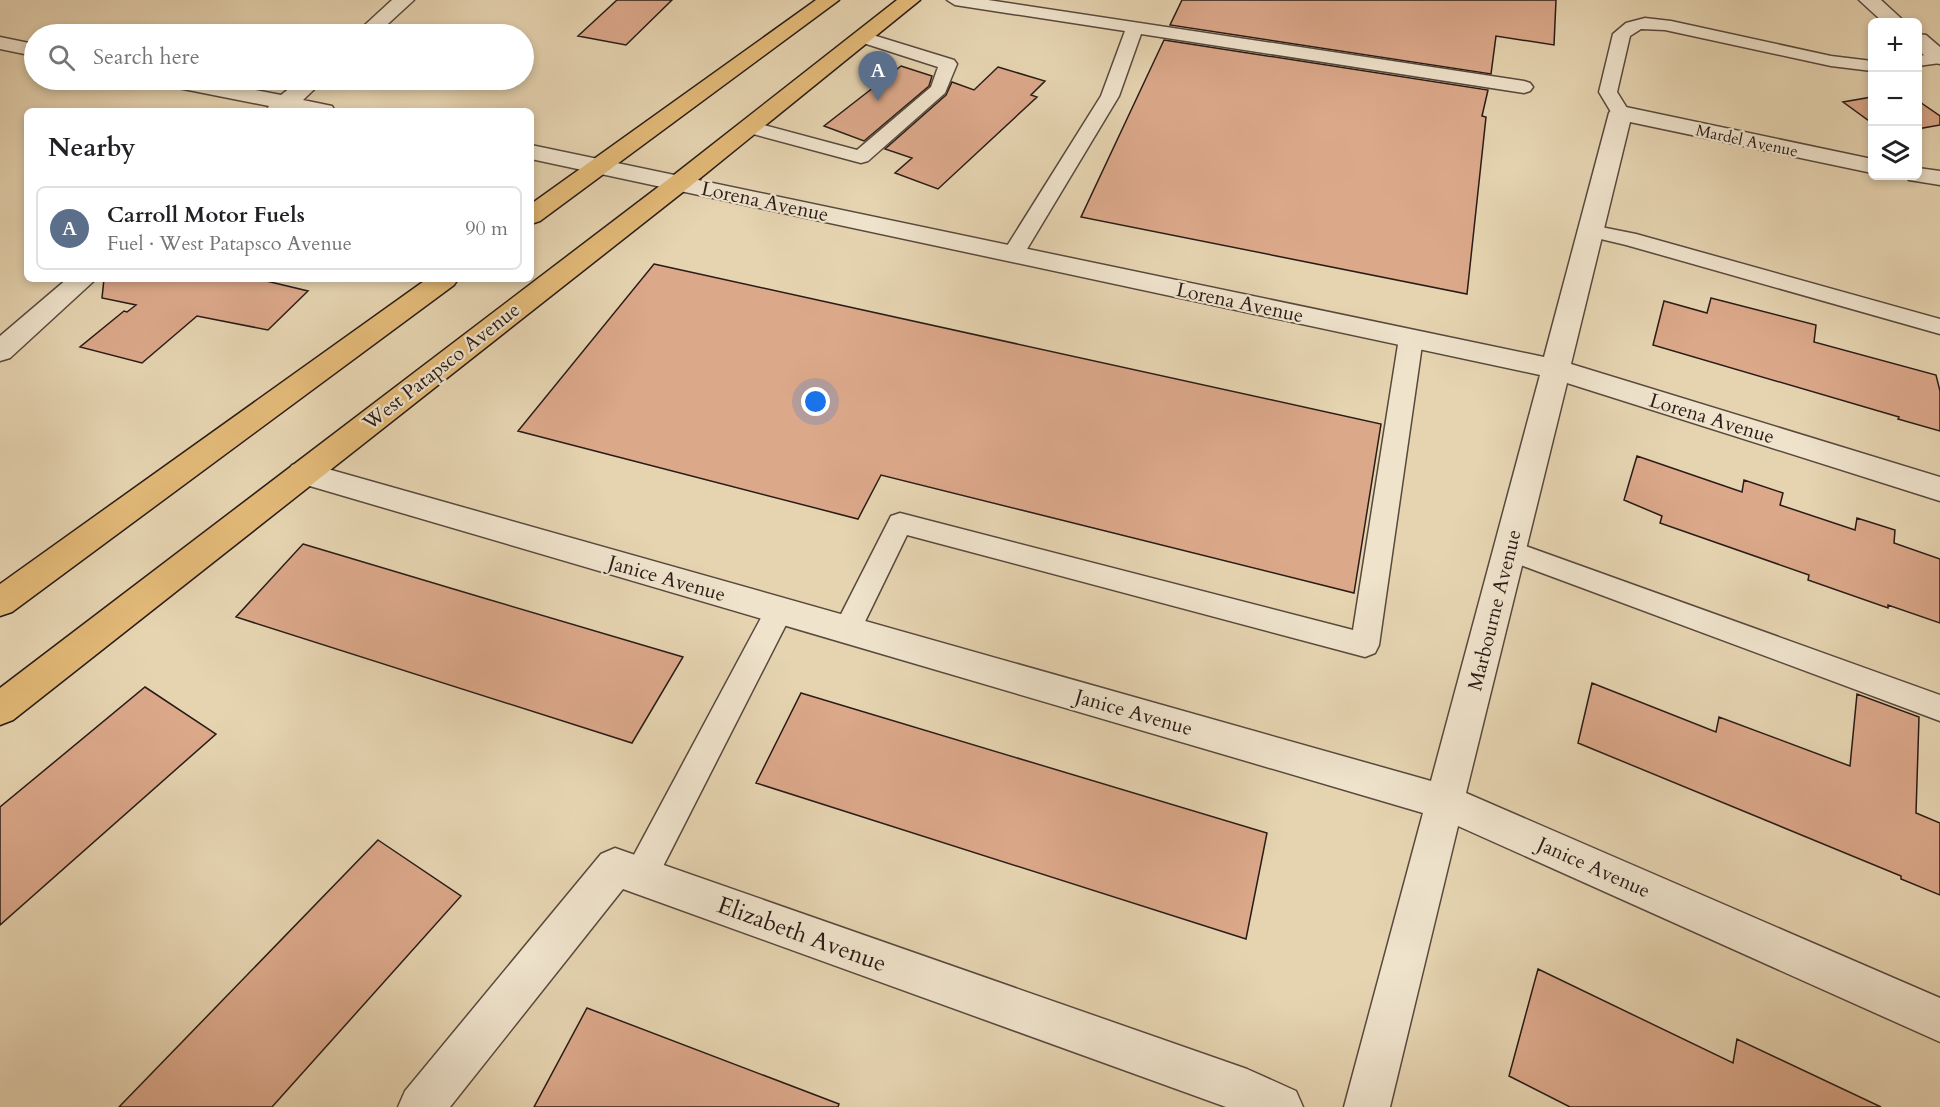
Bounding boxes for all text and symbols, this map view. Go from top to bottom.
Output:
map controls [1868,18,1922,180]
button: + [1868,18,1922,72]
search box [24,24,534,90]
icon: search [45,41,78,74]
text: Search here [93,42,200,72]
pin: A [858,51,898,101]
button: − [1868,72,1922,126]
street label: Mardel Avenue [1694,119,1800,163]
button: layers [1868,126,1922,180]
text: Nearby [48,130,136,165]
street label: Lorena Avenue [699,175,831,228]
text: Carroll Motor Fuels [107,200,305,230]
text: A [62,215,77,242]
text: 90 m [465,215,508,242]
text: Fuel · West Patapsco Avenue [107,230,352,257]
street label: Lorena Avenue [1174,276,1306,329]
street label: West Patapsco Avenue [356,297,525,437]
your location [801,387,830,416]
street label: Lorena Avenue [1646,387,1778,450]
street label: Marbourne Avenue [1461,527,1528,694]
street label: Janice Avenue [602,548,729,608]
street label: Janice Avenue [1069,682,1196,742]
street label: Janice Avenue [1530,829,1654,904]
street label: Elizabeth Avenue [713,889,891,980]

